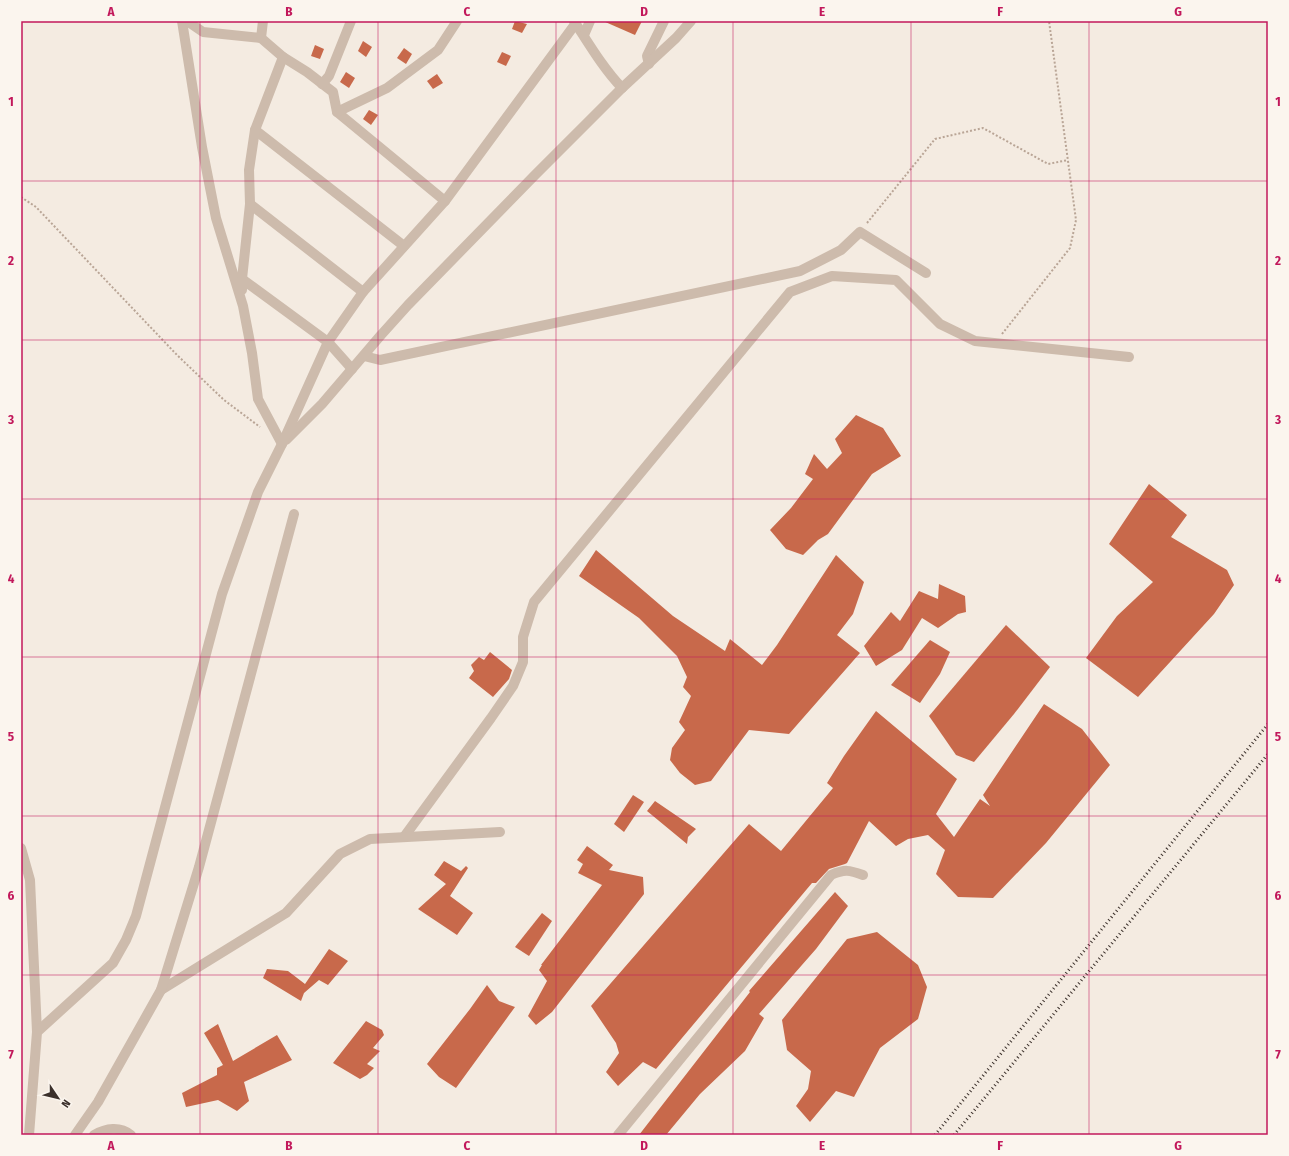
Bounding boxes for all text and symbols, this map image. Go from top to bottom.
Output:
text: A [106,4,115,19]
text: B [285,4,293,19]
text: C [464,4,471,19]
text: D [640,4,648,19]
text: E [819,4,825,19]
text: F [997,4,1003,19]
text: G [1174,4,1182,19]
text: 1 [8,94,14,109]
text: 1 [1275,94,1281,109]
text: 2 [7,253,14,268]
text: 2 [1274,253,1281,268]
text: 3 [7,412,14,427]
text: 3 [1274,412,1281,427]
text: 4 [8,571,15,586]
text: 4 [1275,571,1282,586]
text: 5 [8,729,14,744]
text: 5 [1275,729,1281,744]
text: 6 [8,888,15,903]
text: 6 [1275,888,1282,903]
text: 7 [8,1047,14,1062]
text: 7 [1275,1047,1281,1062]
north arrow [38,1078,78,1118]
text: N [59,1097,73,1110]
text: A [106,1138,115,1153]
text: B [285,1138,293,1153]
text: C [464,1138,471,1153]
text: D [640,1138,648,1153]
text: E [819,1138,825,1153]
text: F [997,1138,1003,1153]
text: G [1174,1138,1182,1153]

